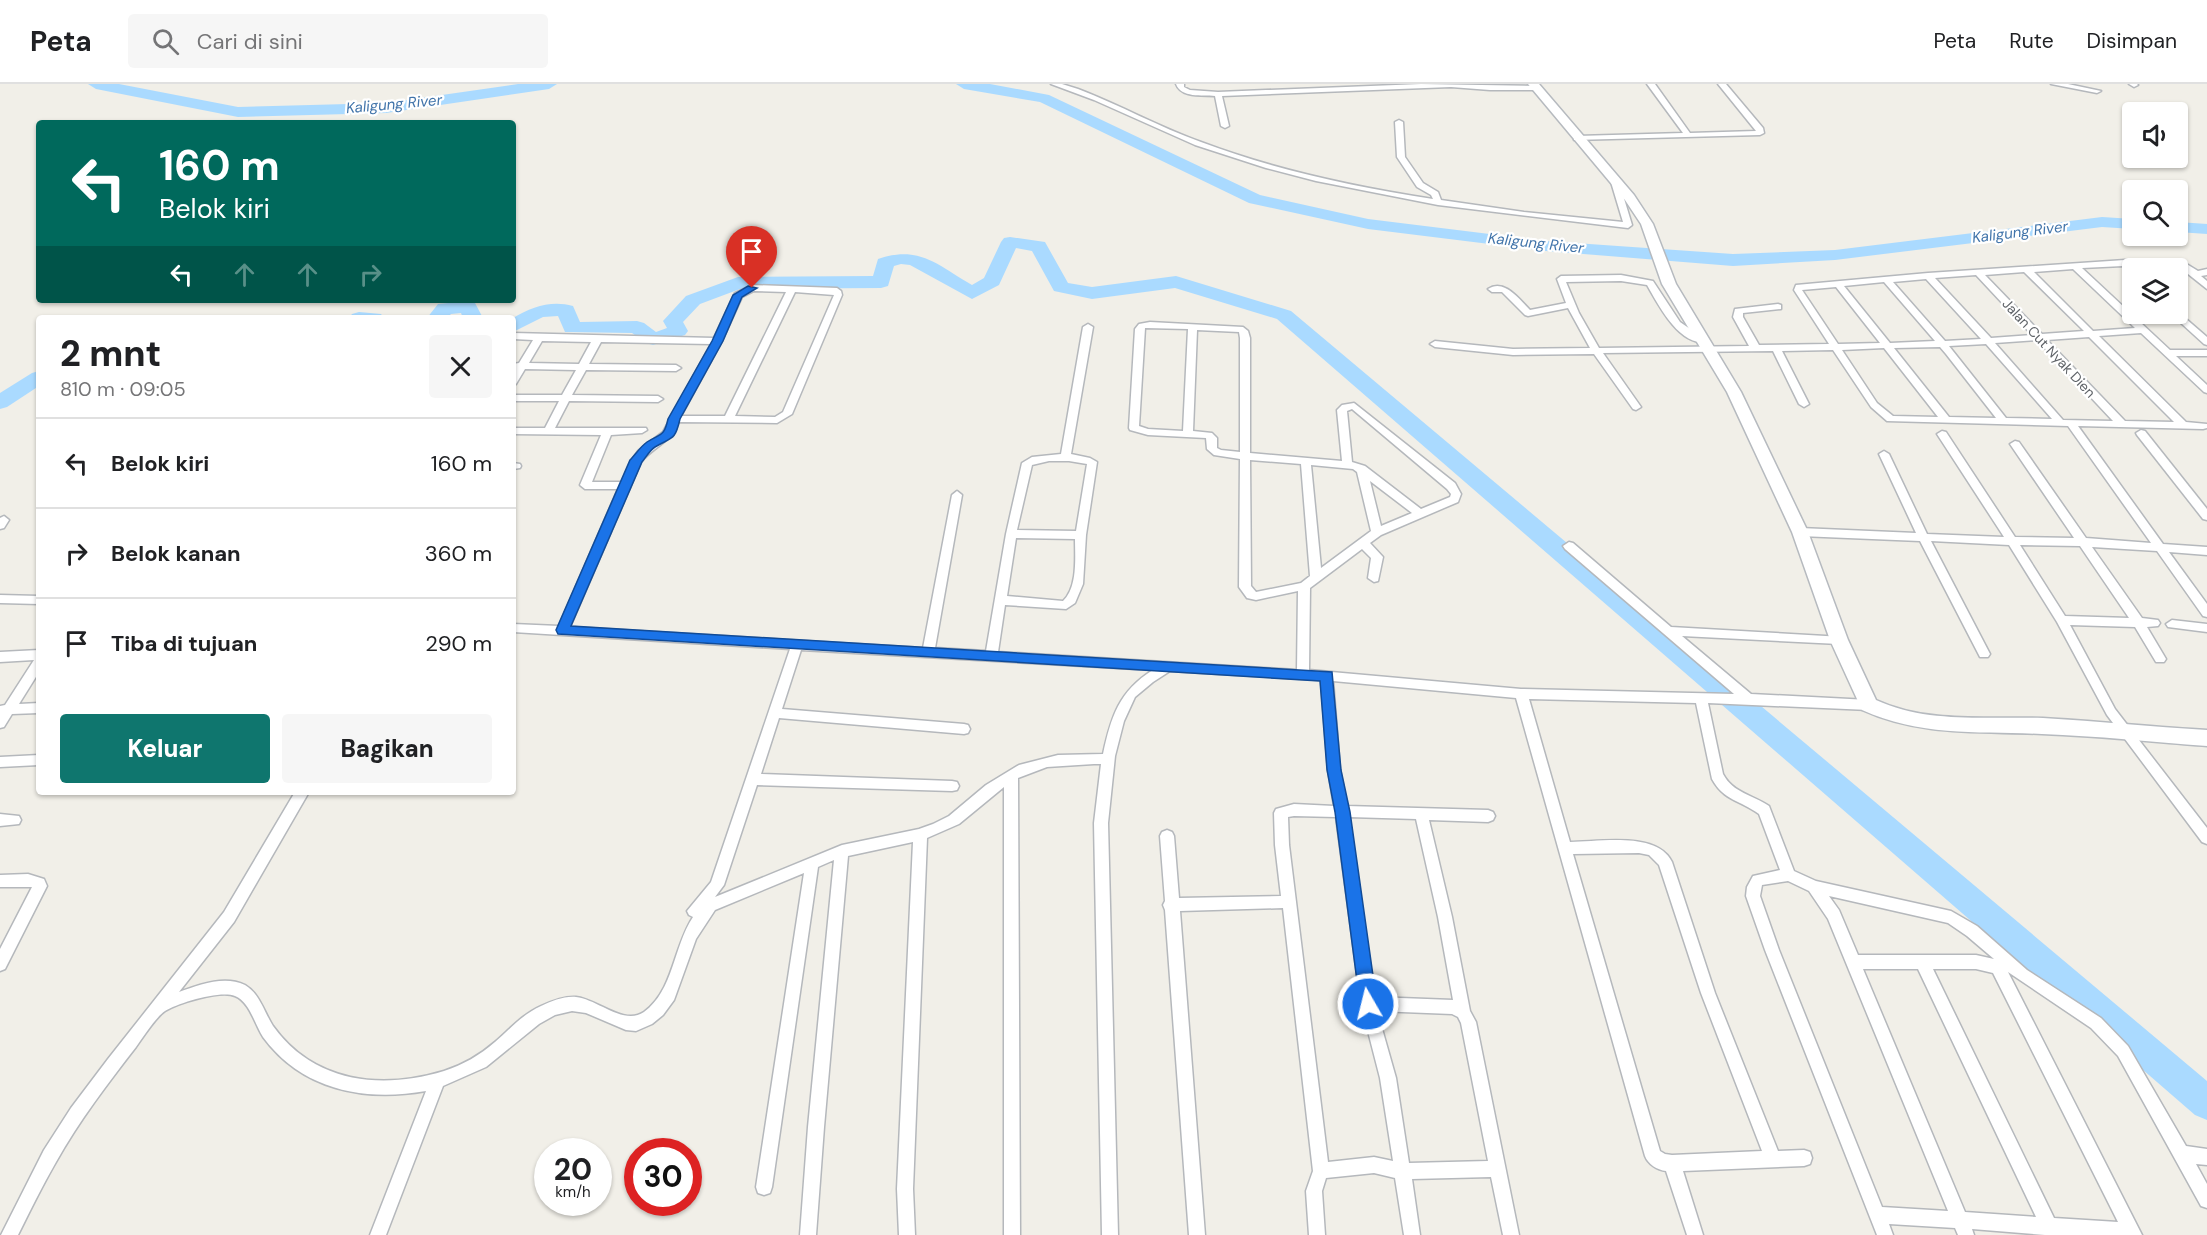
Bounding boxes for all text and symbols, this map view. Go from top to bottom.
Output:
search box [128,14,548,68]
text: Peta [30,23,92,60]
icon: search [149,25,182,58]
text: Cari di sini [197,27,303,56]
text: Peta [1933,27,1976,55]
text: Rute [2009,27,2054,55]
text: Disimpan [2087,27,2177,55]
water label: Kaligung River [345,90,443,118]
map controls [2122,102,2188,324]
button: sound [2122,102,2188,168]
text: 160 m [159,138,280,193]
icon: left [60,144,138,222]
button: search [2122,180,2188,246]
text: Belok kiri [159,191,270,226]
water label: Kaligung River [1971,216,2069,248]
pin [726,226,777,288]
water label: Kaligung River [1487,228,1585,258]
icon: arrive [735,235,768,268]
icon: left [165,258,198,291]
icon: ahead [228,258,261,291]
icon: ahead [291,258,324,291]
icon: right [354,258,387,291]
button: layers [2122,258,2188,324]
street label: Jalan Cut Nyak Dien [1998,295,2100,401]
text: 2 mnt [60,330,161,377]
button: close [429,335,492,398]
text: 810 m · 09:05 [60,376,186,402]
icon: left [60,447,93,480]
text: Belok kiri [111,449,209,478]
text: 160 m [431,449,492,478]
icon: right [60,537,93,570]
text: Belok kanan [111,539,241,568]
text: 360 m [425,539,492,568]
icon: arrive [60,627,93,660]
text: Tiba di tujuan [111,629,257,658]
text: 290 m [425,629,492,658]
button: Keluar [60,714,270,783]
button: Bagikan [282,714,492,783]
position arrow [1336,972,1400,1036]
speed limit sign: 30 [624,1138,702,1216]
text: 20 [554,1150,592,1189]
text: km/h [555,1182,591,1202]

